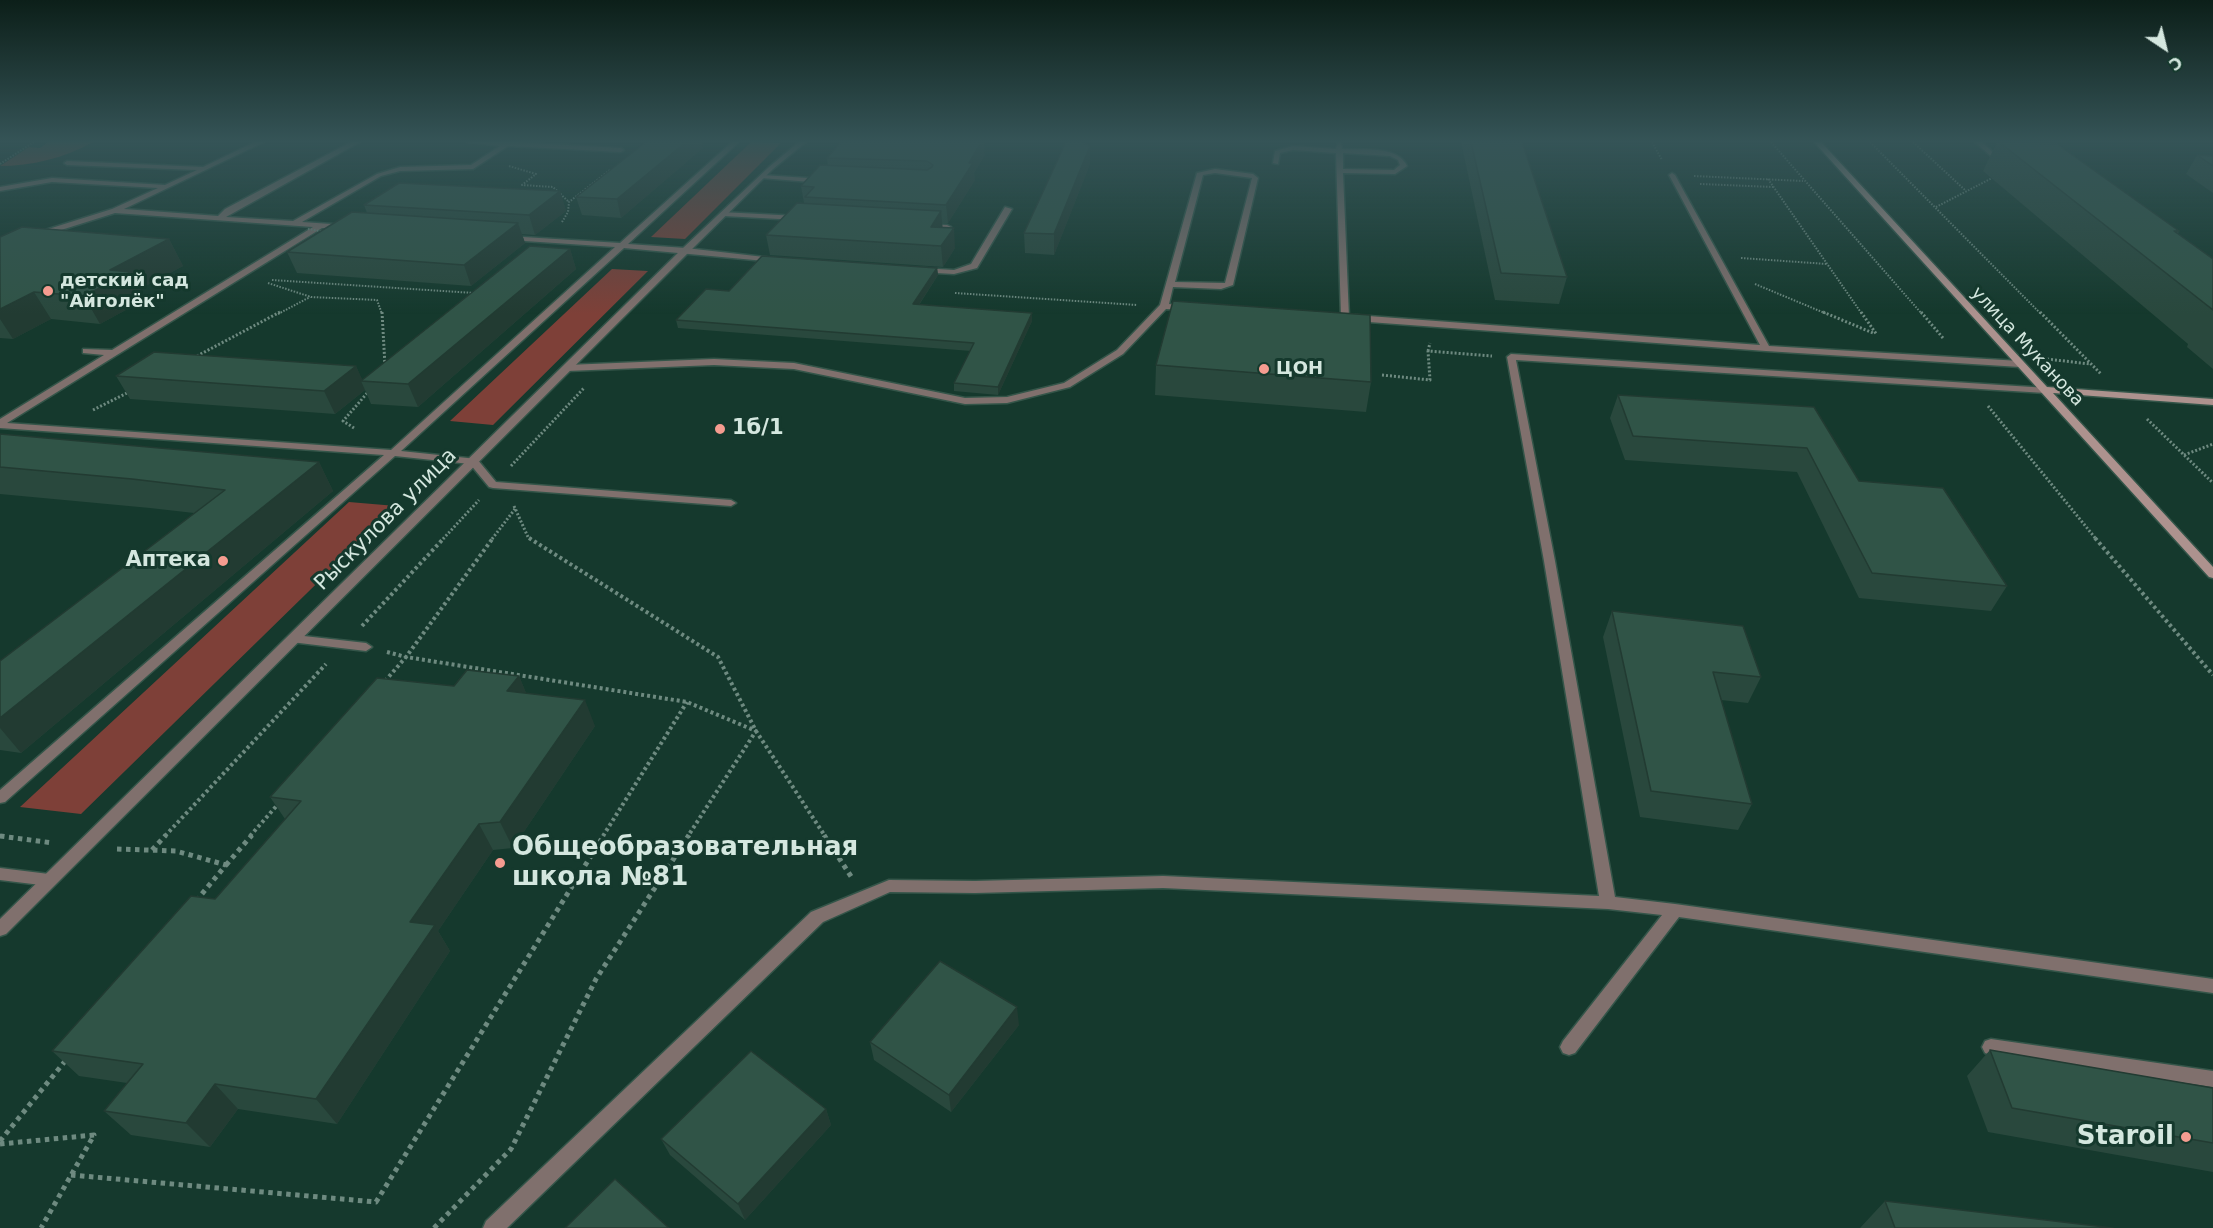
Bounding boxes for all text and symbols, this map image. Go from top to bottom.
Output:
north arrow [2135,18,2195,78]
text: С [2165,52,2186,74]
place label: детский сад "Айголёк" [60,270,189,312]
street label: улица Муканова [1966,283,2088,411]
marker: детский сад "Айголёк" [41,284,55,298]
place label: ЦОН [1276,358,1323,380]
marker: ЦОН [1257,362,1271,376]
place label: 1б/1 [732,416,784,442]
marker: 1б/1 [713,422,727,436]
street label: Рыскулова улица [310,444,462,596]
place label: Аптека [125,548,211,574]
marker: Аптека [216,554,230,568]
place label: Общеобразовательная школа №81 [512,832,858,894]
marker: Общеобразовательная школа №81 [493,856,507,870]
place label: Staroil [2077,1121,2174,1153]
marker: Staroil [2179,1130,2193,1144]

